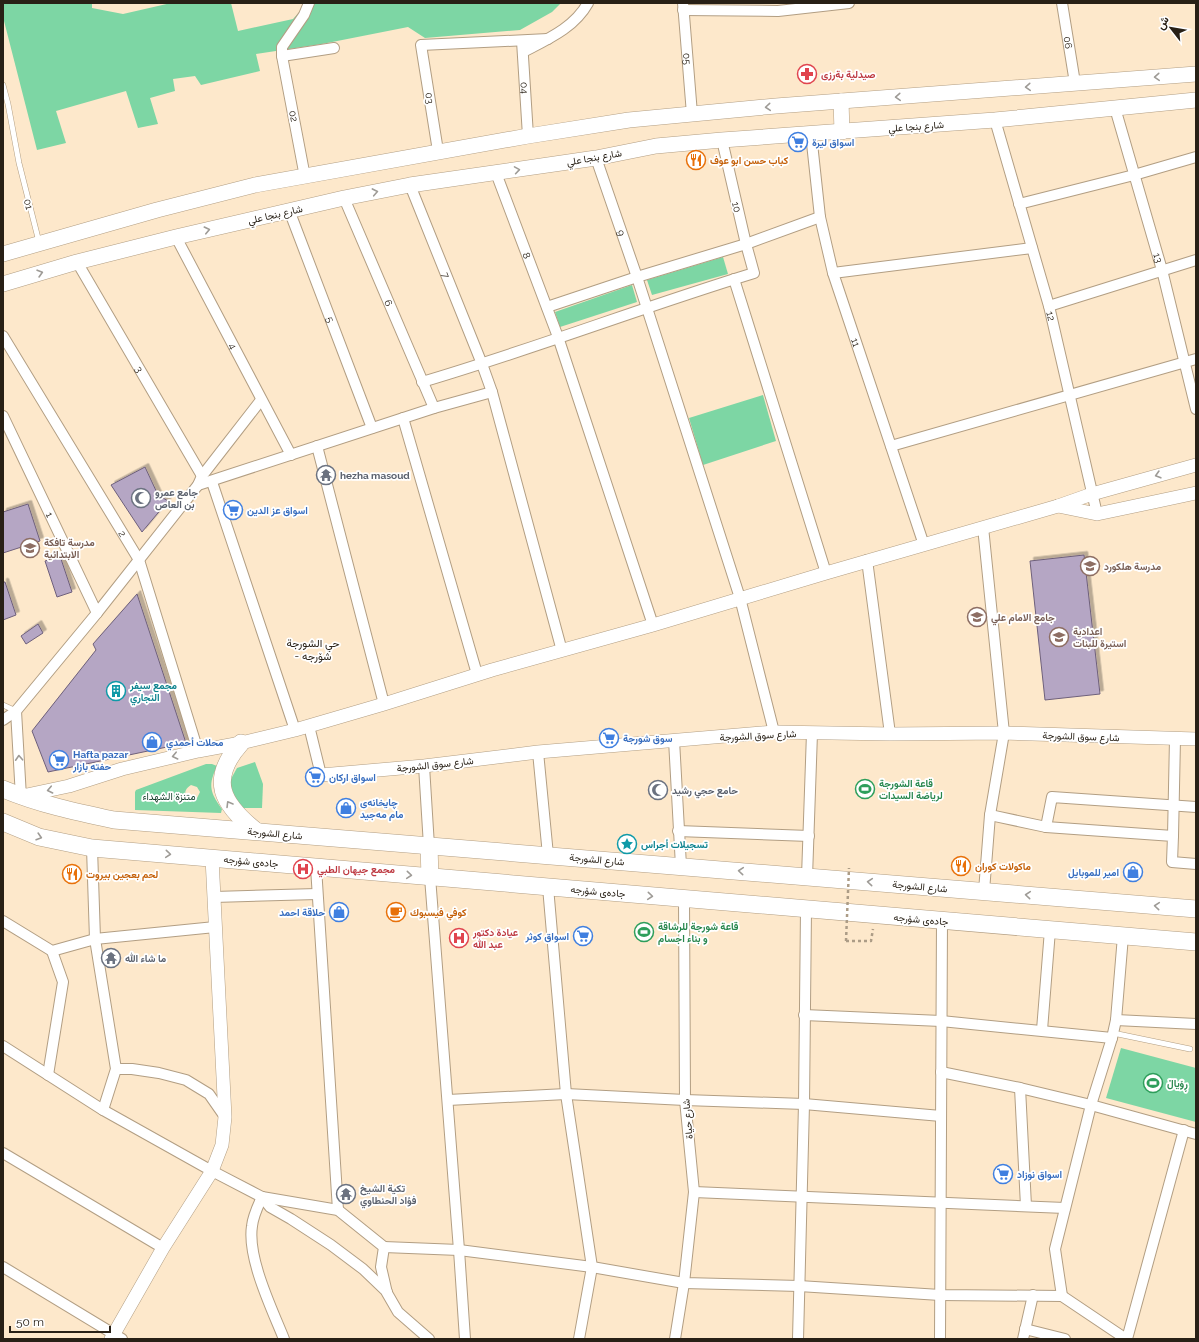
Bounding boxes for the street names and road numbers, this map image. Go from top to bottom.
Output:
street label: 06 [1062,36,1074,49]
street label: 05 [681,53,693,66]
street label: 04 [519,82,530,95]
street label: 03 [423,92,436,105]
street label: 02 [287,109,300,123]
street label: شارع بنجا علي [888,119,945,137]
street label: شارع بنجا علي [566,147,623,171]
street label: 01 [22,198,35,211]
street label: 10 [730,201,743,213]
street label: شارع بنجا علي [247,203,304,229]
street label: 9 [615,228,627,238]
street label: 8 [520,251,533,260]
street label: 13 [1151,252,1165,264]
street label: 7 [440,271,452,280]
street label: 6 [382,298,395,308]
street label: 12 [1044,310,1057,322]
street label: 5 [324,315,336,325]
street label: 11 [849,337,862,349]
street label: 4 [227,341,239,351]
street label: 3 [133,364,145,374]
street label: 1 [44,510,56,520]
street label: 2 [116,529,129,539]
street label: شارع سوق الشورجة [719,728,797,744]
street label: شارع سوق الشورجة [1042,730,1120,744]
street label: شارع سوق الشورجة [396,755,474,775]
street label: شارع الشورجة [247,826,303,842]
street label: شارع الشورجة [569,852,625,868]
street label: جادەی شۆرجە [223,854,279,870]
street label: شارع الشورجة [892,879,948,895]
street label: جادەی شۆرجە [570,884,626,900]
street label: جادەی شۆرجە [893,912,949,928]
street label: شارع حياة [680,1098,696,1139]

